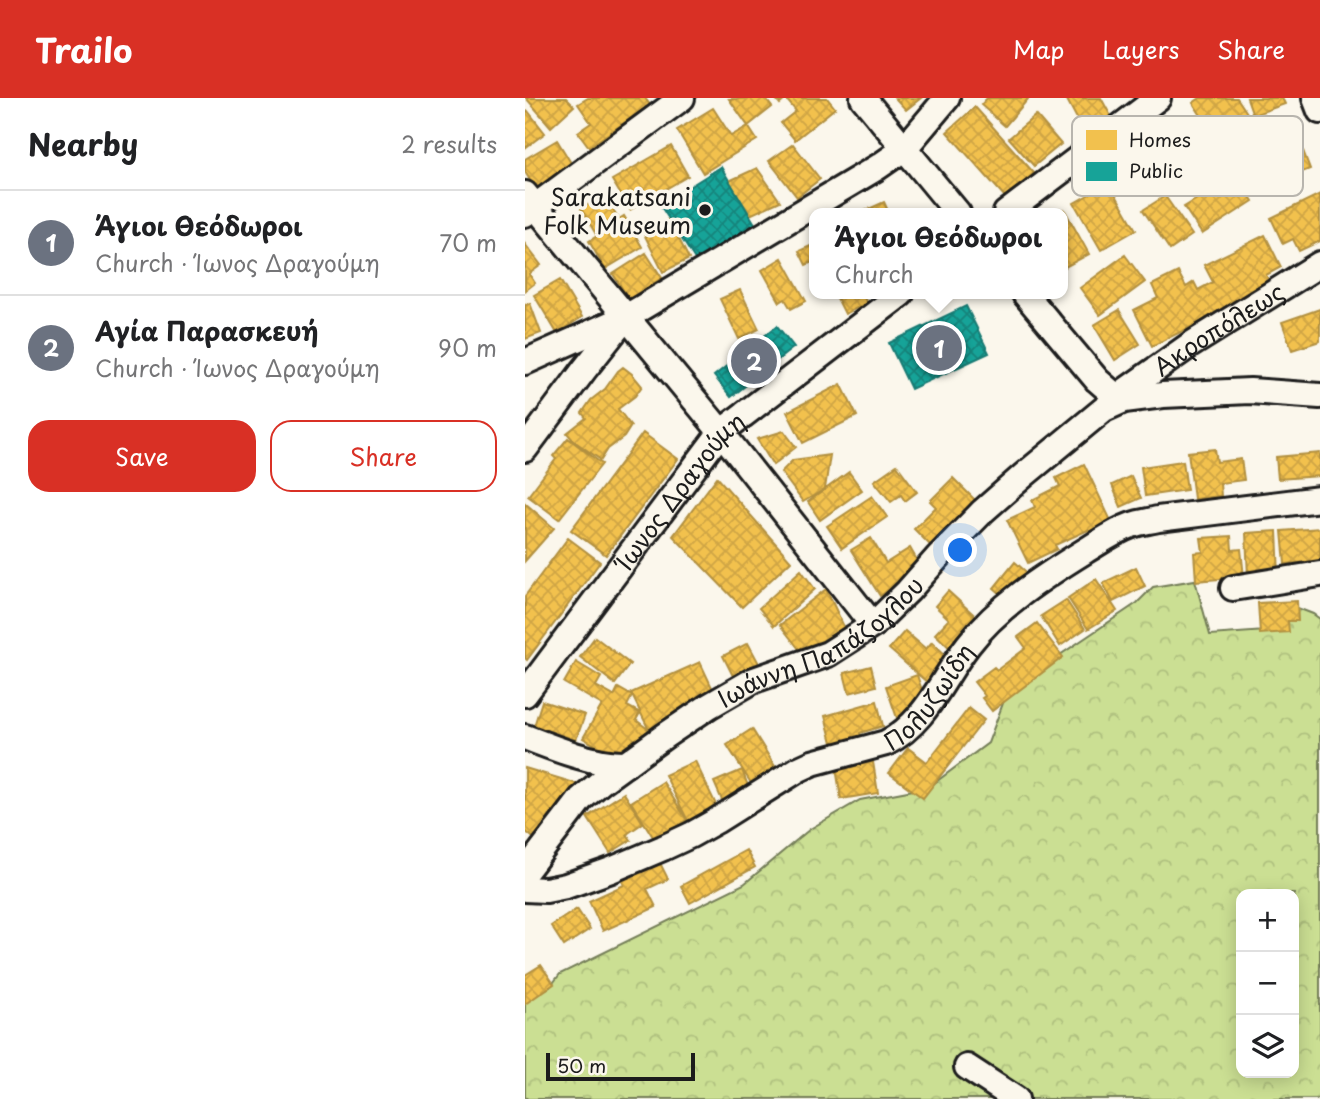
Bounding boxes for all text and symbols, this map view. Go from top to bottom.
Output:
text: Trailo [35,24,132,74]
text: Map [1013,31,1064,67]
text: Layers [1102,31,1179,67]
text: Share [1217,31,1285,67]
legend [1072,116,1303,196]
text: Nearby [28,121,138,166]
text: Homes [1129,125,1191,153]
text: 2 results [401,126,497,161]
text: Public [1129,156,1183,184]
place label: Sarakatsani Folk Museum [543,178,691,242]
marker: Sarakatsani Folk Museum [697,202,713,218]
text: Άγιοι Θεόδωροι [95,206,303,245]
popup [809,208,1068,299]
text: Άγιοι Θεόδωροι [835,217,1042,256]
text: 1 [46,225,57,260]
text: 70 m [439,225,497,260]
text: Church · Ίωνος Δραγούμη [95,245,380,280]
text: Church [835,256,914,291]
street label: Ακροπόλεως [1145,273,1291,384]
text: Αγία Παρασκευή [95,311,319,350]
pin: 1 [916,322,962,374]
text: 2 [43,330,59,365]
text: 90 m [438,330,497,365]
pin: 2 [731,335,777,387]
text: Church · Ίωνος Δραγούμη [95,350,380,385]
street label: Ίωνος Δραγούμη [604,402,752,579]
button: Save [28,420,256,492]
button: Share [270,420,497,492]
your location [943,533,977,567]
street label: Ιωάννη Παπάζογλου [710,568,931,716]
street label: Πολυζωίδη [876,635,982,759]
map controls [1236,889,1299,1078]
button: + [1236,889,1299,952]
button: − [1236,952,1299,1015]
button: layers [1236,1015,1299,1078]
scale bar [546,1050,695,1082]
text: 50 m [557,1051,606,1079]

